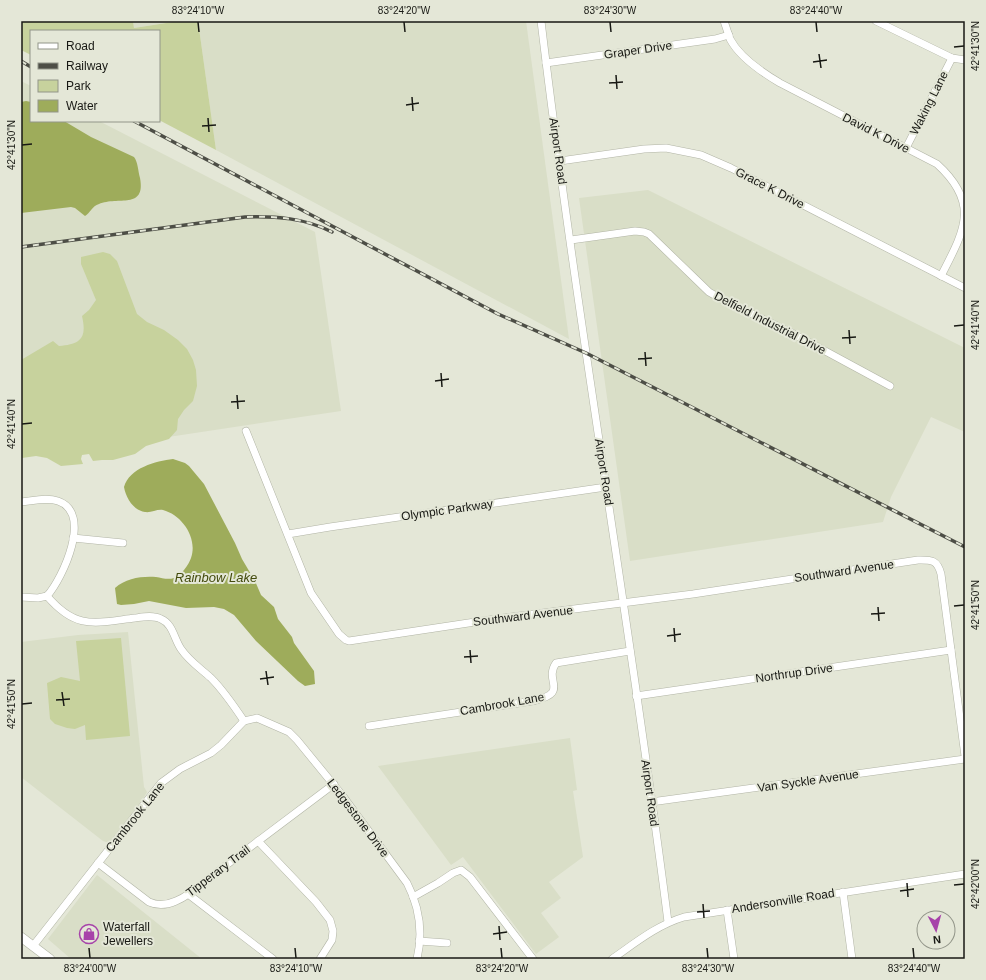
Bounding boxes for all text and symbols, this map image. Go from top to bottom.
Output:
text: 83°24'10"W [172,5,225,16]
text: 83°24'20"W [378,5,431,16]
text: 83°24'30"W [584,5,637,16]
text: 83°24'40"W [790,5,843,16]
text: 42°41'30"N [970,21,981,71]
legend [30,30,160,122]
street label: Graper Drive [603,38,673,62]
text: Road [66,39,95,53]
text: Railway [66,59,108,73]
street label: Waking Lane [907,69,951,137]
text: Park [66,79,92,93]
text: Water [66,99,98,113]
street label: David K Drive [840,110,912,156]
street label: Airport Road [546,117,570,185]
text: 42°41'30"N [6,120,17,170]
street label: Grace K Drive [733,165,807,211]
street label: Delfield Industrial Drive [712,289,828,357]
text: 42°41'40"N [970,300,981,350]
text: 42°41'40"N [6,399,17,449]
street label: Airport Road [592,438,616,506]
street label: Olympic Parkway [400,497,494,523]
street label: Southward Avenue [793,557,895,585]
water label: Rainbow Lake [175,570,257,585]
text: 42°41'50"N [970,580,981,630]
street label: Southward Avenue [472,603,574,629]
street label: Northrup Drive [754,661,834,685]
text: 42°41'50"N [6,679,17,729]
street label: Cambrook Lane [459,690,546,718]
street label: Airport Road [638,759,662,827]
street label: Van Syckle Avenue [756,767,860,795]
street label: Ledgestone Drive [324,776,392,860]
street label: Cambrook Lane [103,779,168,855]
street label: Tipperary Trail [183,842,253,900]
text: 42°42'00"N [970,859,981,909]
street label: Andersonville Road [731,886,835,916]
north arrow [916,910,956,950]
place label: Waterfall Jewellers [103,920,153,948]
shop icon: Waterfall Jewellers [78,923,100,945]
text: N [932,934,942,946]
text: 83°24'00"W [64,963,117,974]
text: 83°24'10"W [270,963,323,974]
text: 83°24'20"W [476,963,529,974]
text: 83°24'30"W [682,963,735,974]
text: 83°24'40"W [888,963,941,974]

